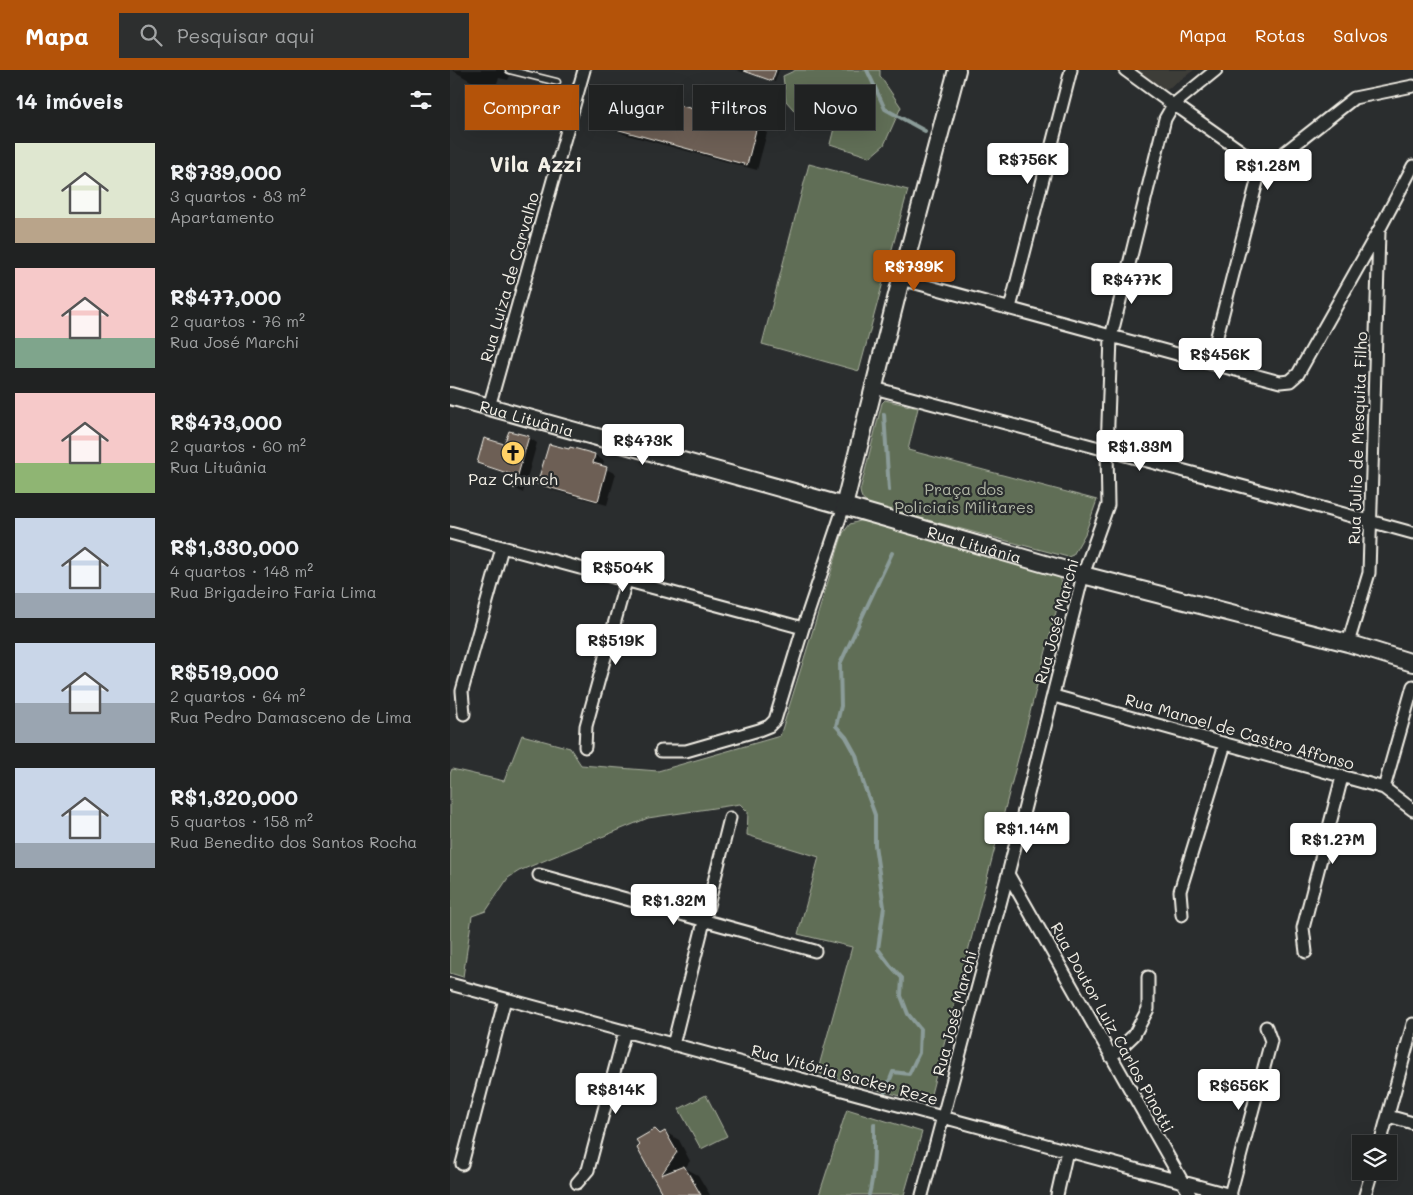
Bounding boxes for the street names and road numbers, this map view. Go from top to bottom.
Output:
street label: Rua Luiza de Carvalho [475,190,543,364]
street label: Rua Julio de Mesquita Filho [1343,331,1371,545]
street label: Rua Lituânia [478,394,577,441]
street label: Rua Lituânia [925,520,1024,567]
street label: Rua José Marchi [1029,556,1083,686]
street label: Rua Manoel de Castro Affonso [1123,688,1357,774]
street label: Rua Doutor Luiz Carlos Pinotti [1046,918,1180,1136]
street label: Rua José Marchi [927,948,981,1078]
street label: Rua Vitória Sacker Reze [749,1039,941,1109]

